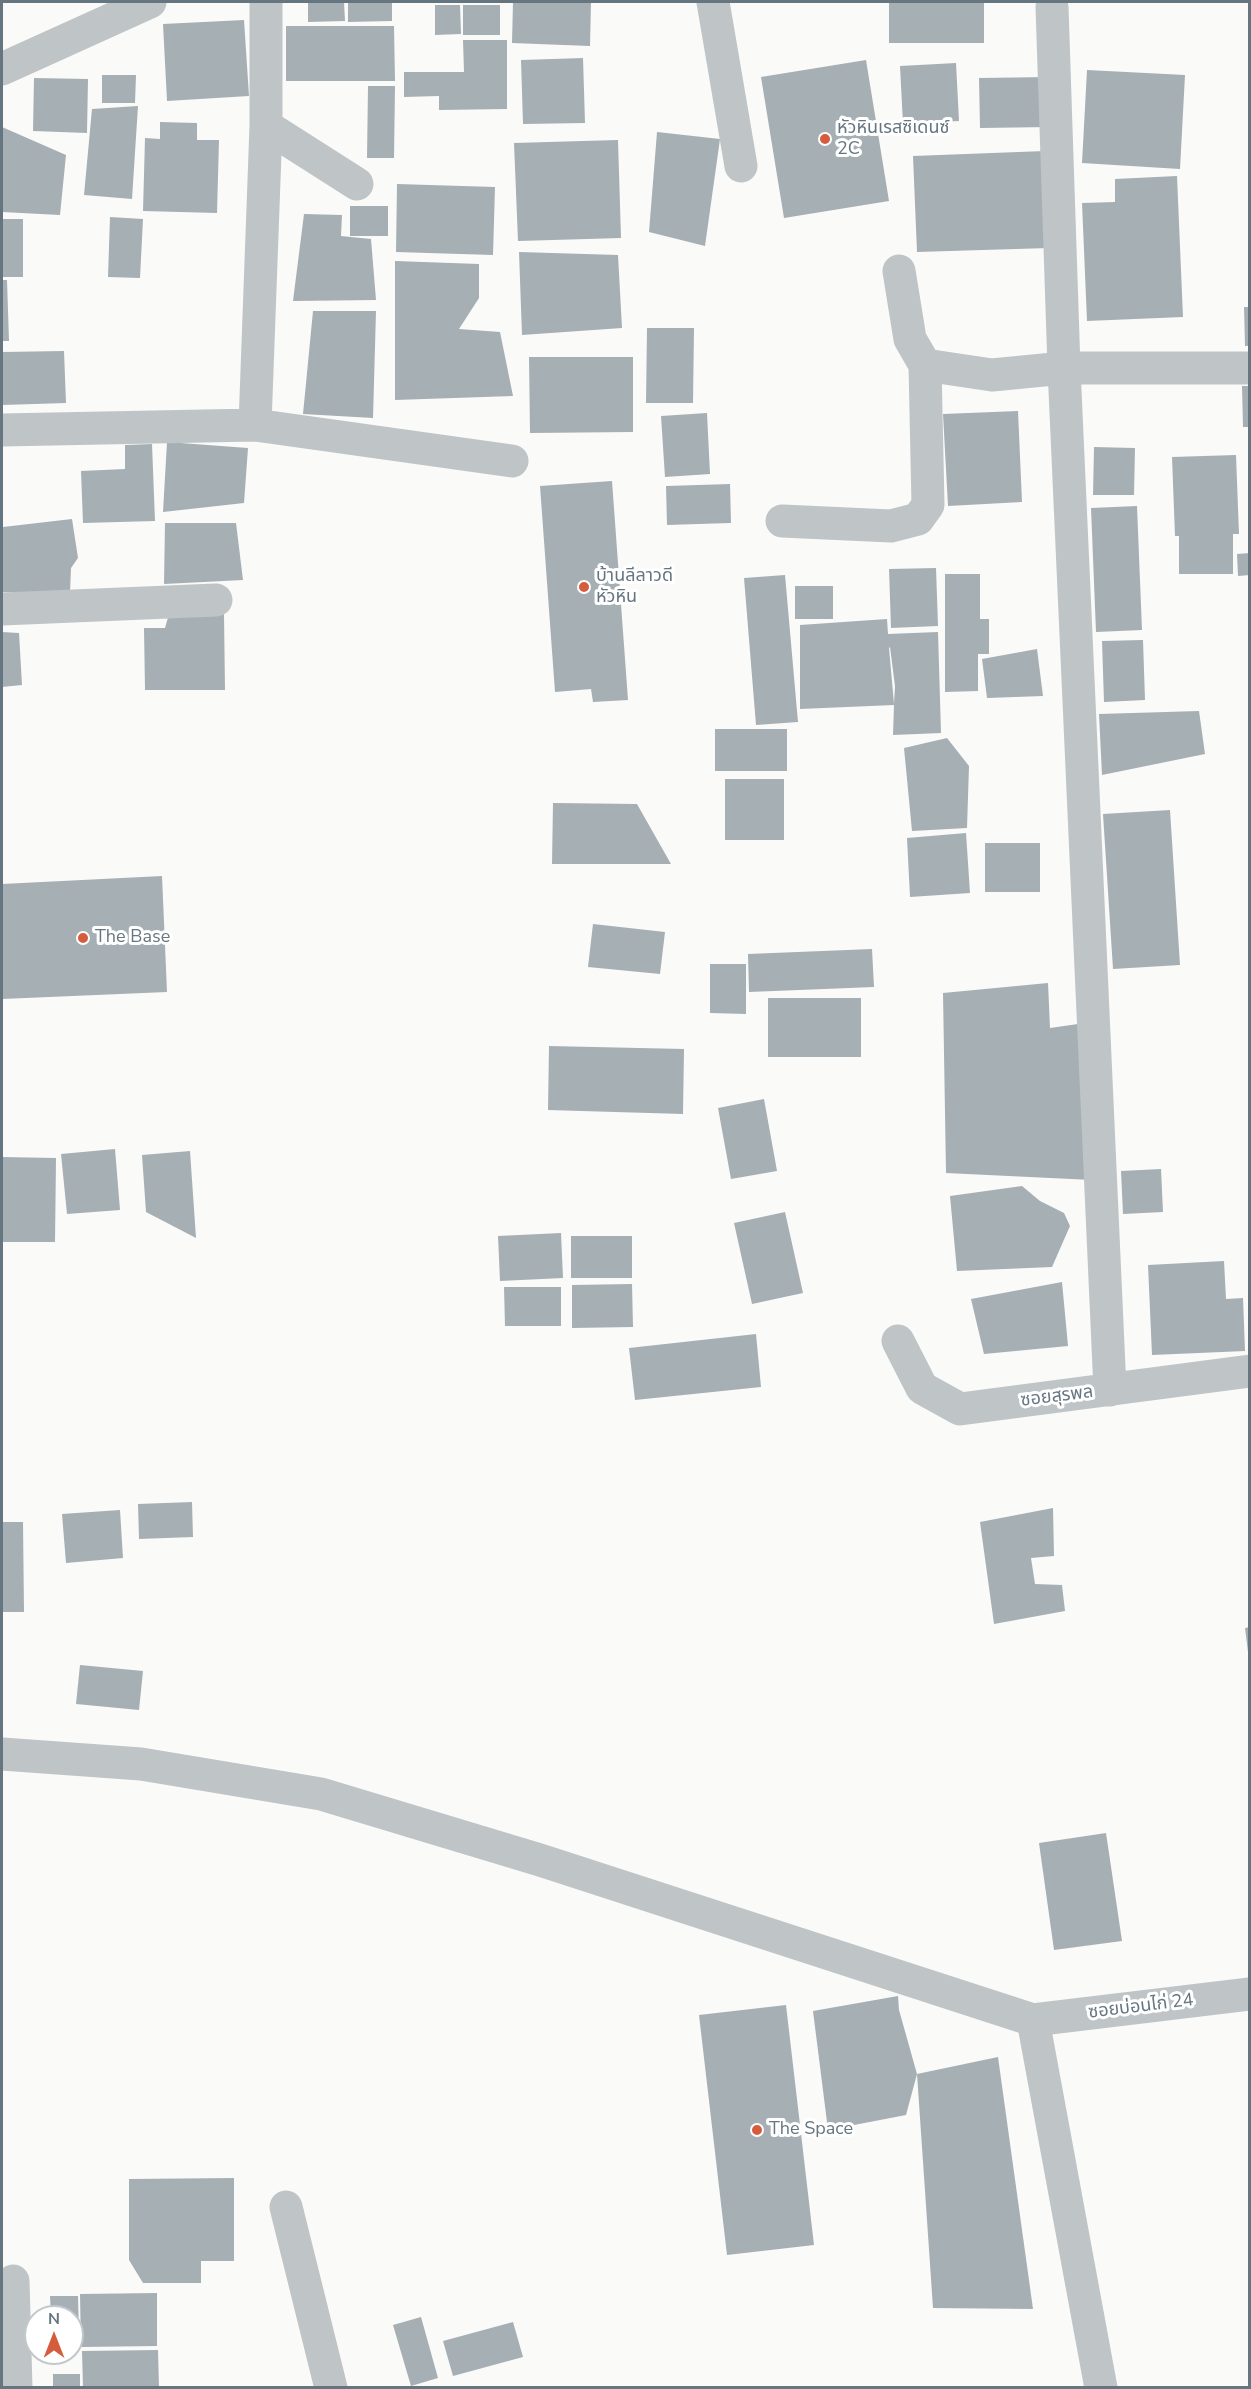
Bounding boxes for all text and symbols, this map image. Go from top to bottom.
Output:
place label: หัวหินเรสซิเดนซ์ 2C [837,118,949,160]
marker: หัวหินเรสซิเดนซ์ 2C [818,132,832,146]
place label: บ้านลีลาวดี หัวหิน [596,566,673,608]
marker: บ้านลีลาวดี หัวหิน [577,580,591,594]
place label: The Base [95,927,170,949]
marker: The Base [76,931,90,945]
street label: ซอยสุรพล [1020,1382,1094,1412]
street label: ซอยบ่อนไก่ 24 [1087,1990,1195,2024]
place label: The Space [769,2119,853,2141]
marker: The Space [750,2123,764,2137]
north arrow [24,2305,84,2365]
text: N [48,2308,60,2330]

